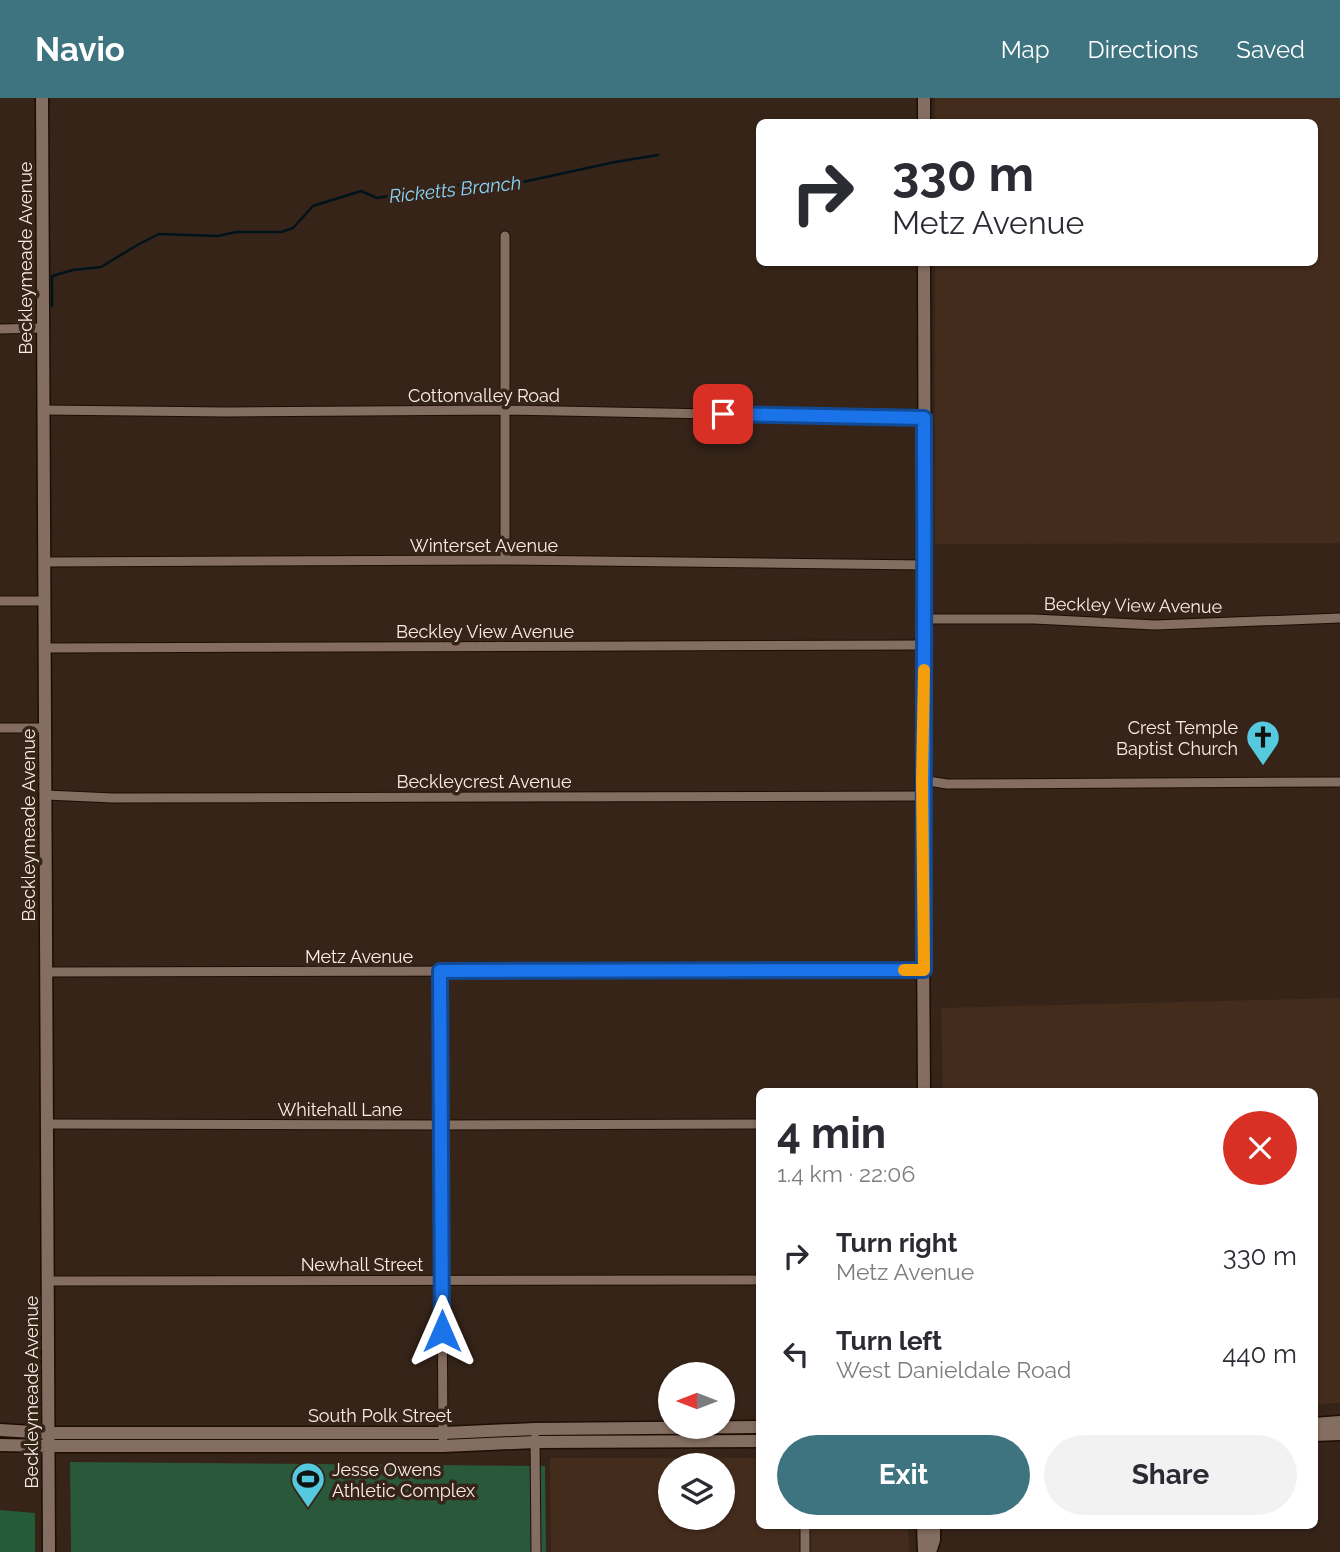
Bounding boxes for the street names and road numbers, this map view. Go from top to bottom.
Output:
street label: Beckleymeade Avenue [15,161,36,354]
street label: Cottonvalley Road [408,385,560,406]
street label: Winterset Avenue [410,535,559,556]
street label: Beckley View Avenue [1044,593,1223,617]
street label: Beckley View Avenue [396,621,575,642]
street label: Beckleymeade Avenue [18,728,39,921]
street label: Beckleycrest Avenue [397,771,572,792]
street label: Metz Avenue [305,946,414,967]
street label: Whitehall Lane [277,1099,403,1120]
street label: Newhall Street [301,1254,423,1275]
street label: Beckleymeade Avenue [21,1295,42,1488]
street label: South Polk Street [308,1405,452,1426]

